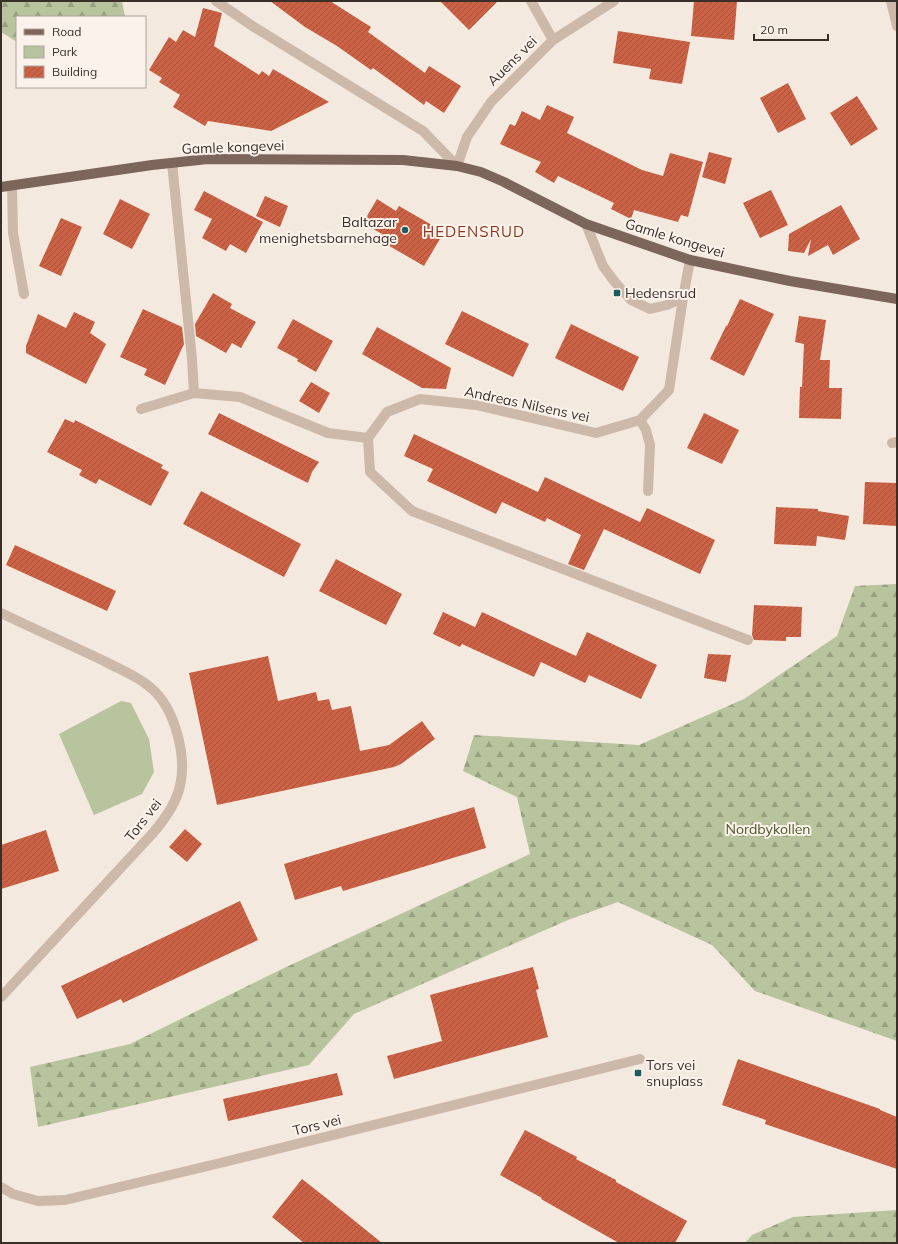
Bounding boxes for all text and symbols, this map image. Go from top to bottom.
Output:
legend [16,16,146,88]
scale bar [754,16,828,42]
text: 20 m [760,22,788,37]
text: Road [52,24,81,39]
street label: Auens vei [483,32,541,90]
text: Park [52,44,78,59]
text: Building [52,64,97,79]
street label: Gamle kongevei [181,136,285,158]
place label: Baltazar menighetsbarnehage [259,213,398,247]
street label: Gamle kongevei [623,214,727,262]
district label: HEDENSRUD [423,222,525,241]
marker: Baltazar menighetsbarnehage [400,225,410,235]
place label: Hedensrud [625,284,696,302]
marker: Hedensrud [612,288,622,298]
street label: Andreas Nilsens vei [463,382,591,426]
street label: Tors vei [121,795,165,845]
park label: Nordbykollen [725,820,811,838]
place label: Tors vei snuplass [646,1056,703,1090]
marker: Tors vei snuplass [633,1068,643,1078]
street label: Tors vei [291,1110,343,1140]

